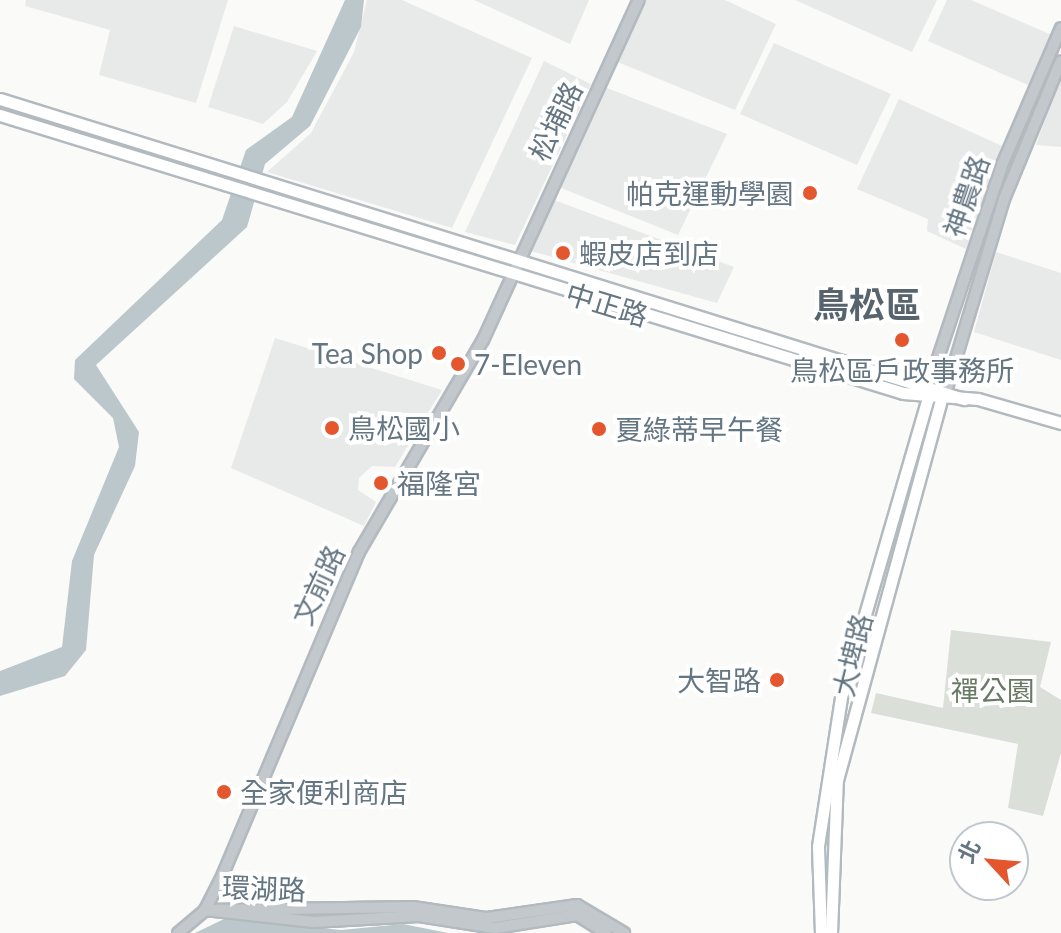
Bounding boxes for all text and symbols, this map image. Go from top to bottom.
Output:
street label: 松埔路 [521,76,589,166]
street label: 神農路 [936,151,996,241]
place label: 帕克運動學園 [626,176,794,210]
marker: 帕克運動學園 [801,184,819,202]
place label: 蝦皮店到店 [579,236,719,270]
marker: 蝦皮店到店 [554,244,572,262]
street label: 中正路 [562,276,652,332]
district label: 鳥松區 [813,283,921,327]
marker: 鳥松區戶政事務所 [893,331,911,349]
place label: Tea Shop [312,336,423,370]
marker: Tea Shop [430,344,448,362]
place label: 7-Eleven [474,347,582,381]
place label: 鳥松區戶政事務所 [790,353,1014,387]
marker: 7-Eleven [449,355,467,373]
place label: 鳥松國小 [348,411,460,445]
place label: 夏綠蒂早午餐 [615,412,783,446]
marker: 鳥松國小 [323,419,341,437]
marker: 夏綠蒂早午餐 [590,420,608,438]
place label: 福隆宮 [397,466,481,500]
marker: 福隆宮 [372,474,390,492]
street label: 文前路 [285,540,351,630]
street label: 大埤路 [826,610,878,700]
place label: 大智路 [677,663,761,697]
marker: 大智路 [768,671,786,689]
park label: 禪公園 [951,673,1035,707]
place label: 全家便利商店 [240,775,408,809]
marker: 全家便利商店 [215,783,233,801]
north arrow [949,821,1029,901]
text: 北 [952,835,986,867]
street label: 環湖路 [221,870,307,906]

